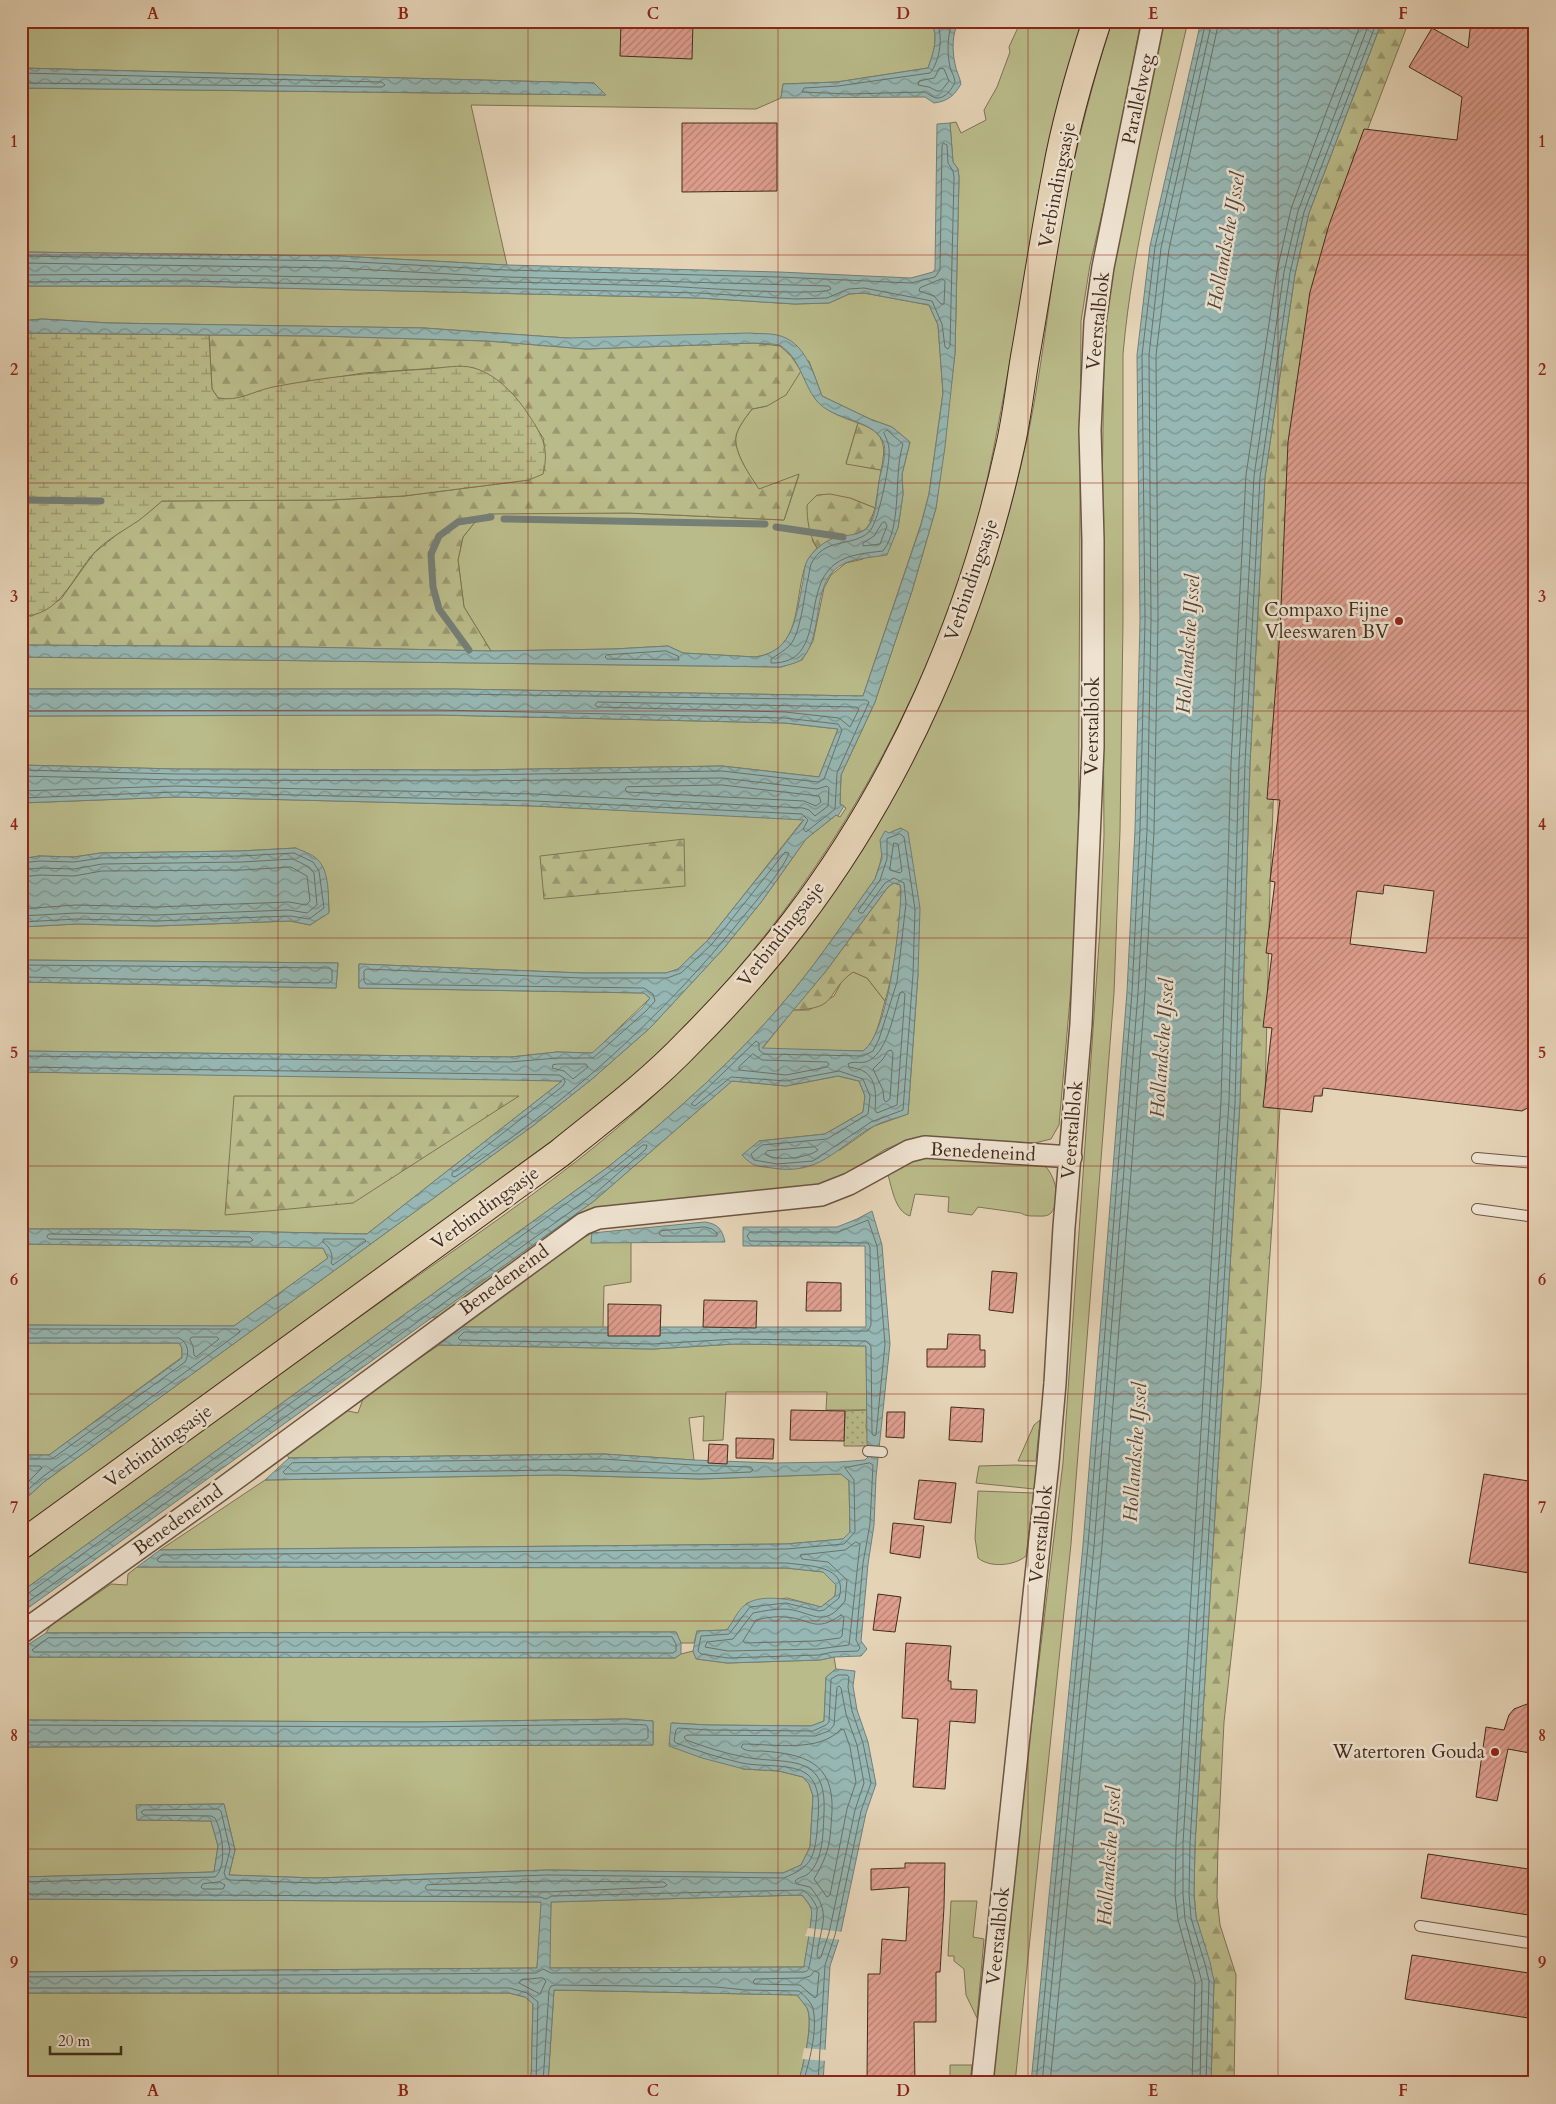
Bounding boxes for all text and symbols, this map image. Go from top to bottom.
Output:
text: A [147,3,159,25]
text: B [397,3,409,25]
text: C [647,3,659,25]
text: D [896,3,910,25]
text: E [1148,3,1158,25]
text: F [1398,3,1408,25]
street label: Parallelweg [1116,51,1160,147]
street label: Verbindingsasje [1032,120,1082,250]
text: 1 [10,131,18,153]
text: 1 [1538,131,1546,153]
water label: Hollandsche IJssel [1201,169,1252,312]
street label: Veerstalblok [1080,270,1116,372]
text: 2 [10,359,18,381]
text: 2 [1538,359,1546,381]
street label: Verbindingsasje [938,515,1004,645]
water label: Hollandsche IJssel [1170,573,1206,715]
text: 3 [10,586,18,608]
text: 3 [1538,586,1546,608]
place label: Compaxo Fijne Vleeswaren BV [1264,597,1389,645]
marker: Compaxo Fijne Vleeswaren BV [1393,615,1405,627]
street label: Veerstalblok [1078,675,1106,776]
text: 4 [10,814,18,836]
text: 4 [1538,814,1546,836]
street label: Verbindingsasje [731,876,831,992]
water label: Hollandsche IJssel [1144,977,1180,1119]
text: 5 [10,1042,18,1064]
text: 5 [1538,1042,1546,1064]
street label: Veerstalblok [1055,1079,1089,1180]
street label: Benedeneind [930,1136,1036,1168]
street label: Verbindingsasje [426,1160,544,1256]
street label: Benedeneind [454,1239,554,1321]
text: 6 [10,1269,18,1291]
text: 6 [1538,1269,1546,1291]
water label: Hollandsche IJssel [1117,1381,1153,1523]
street label: Verbindingsasje [99,1398,217,1494]
street label: Benedeneind [128,1479,228,1561]
street label: Veerstalblok [1023,1483,1059,1585]
text: 7 [10,1497,18,1519]
text: 7 [1538,1497,1546,1519]
text: 8 [10,1725,18,1747]
text: 8 [1538,1725,1546,1747]
place label: Watertoren Gouda [1331,1739,1485,1765]
marker: Watertoren Gouda [1489,1746,1501,1758]
water label: Hollandsche IJssel [1091,1785,1127,1927]
street label: Veerstalblok [980,1885,1016,1987]
text: 9 [10,1952,18,1974]
text: 9 [1538,1952,1546,1974]
scale bar [50,2024,121,2056]
text: 20 m [58,2031,90,2051]
text: A [147,2080,159,2102]
text: B [397,2080,409,2102]
text: C [647,2080,659,2102]
text: D [896,2080,910,2102]
text: E [1148,2080,1158,2102]
text: F [1398,2080,1408,2102]

